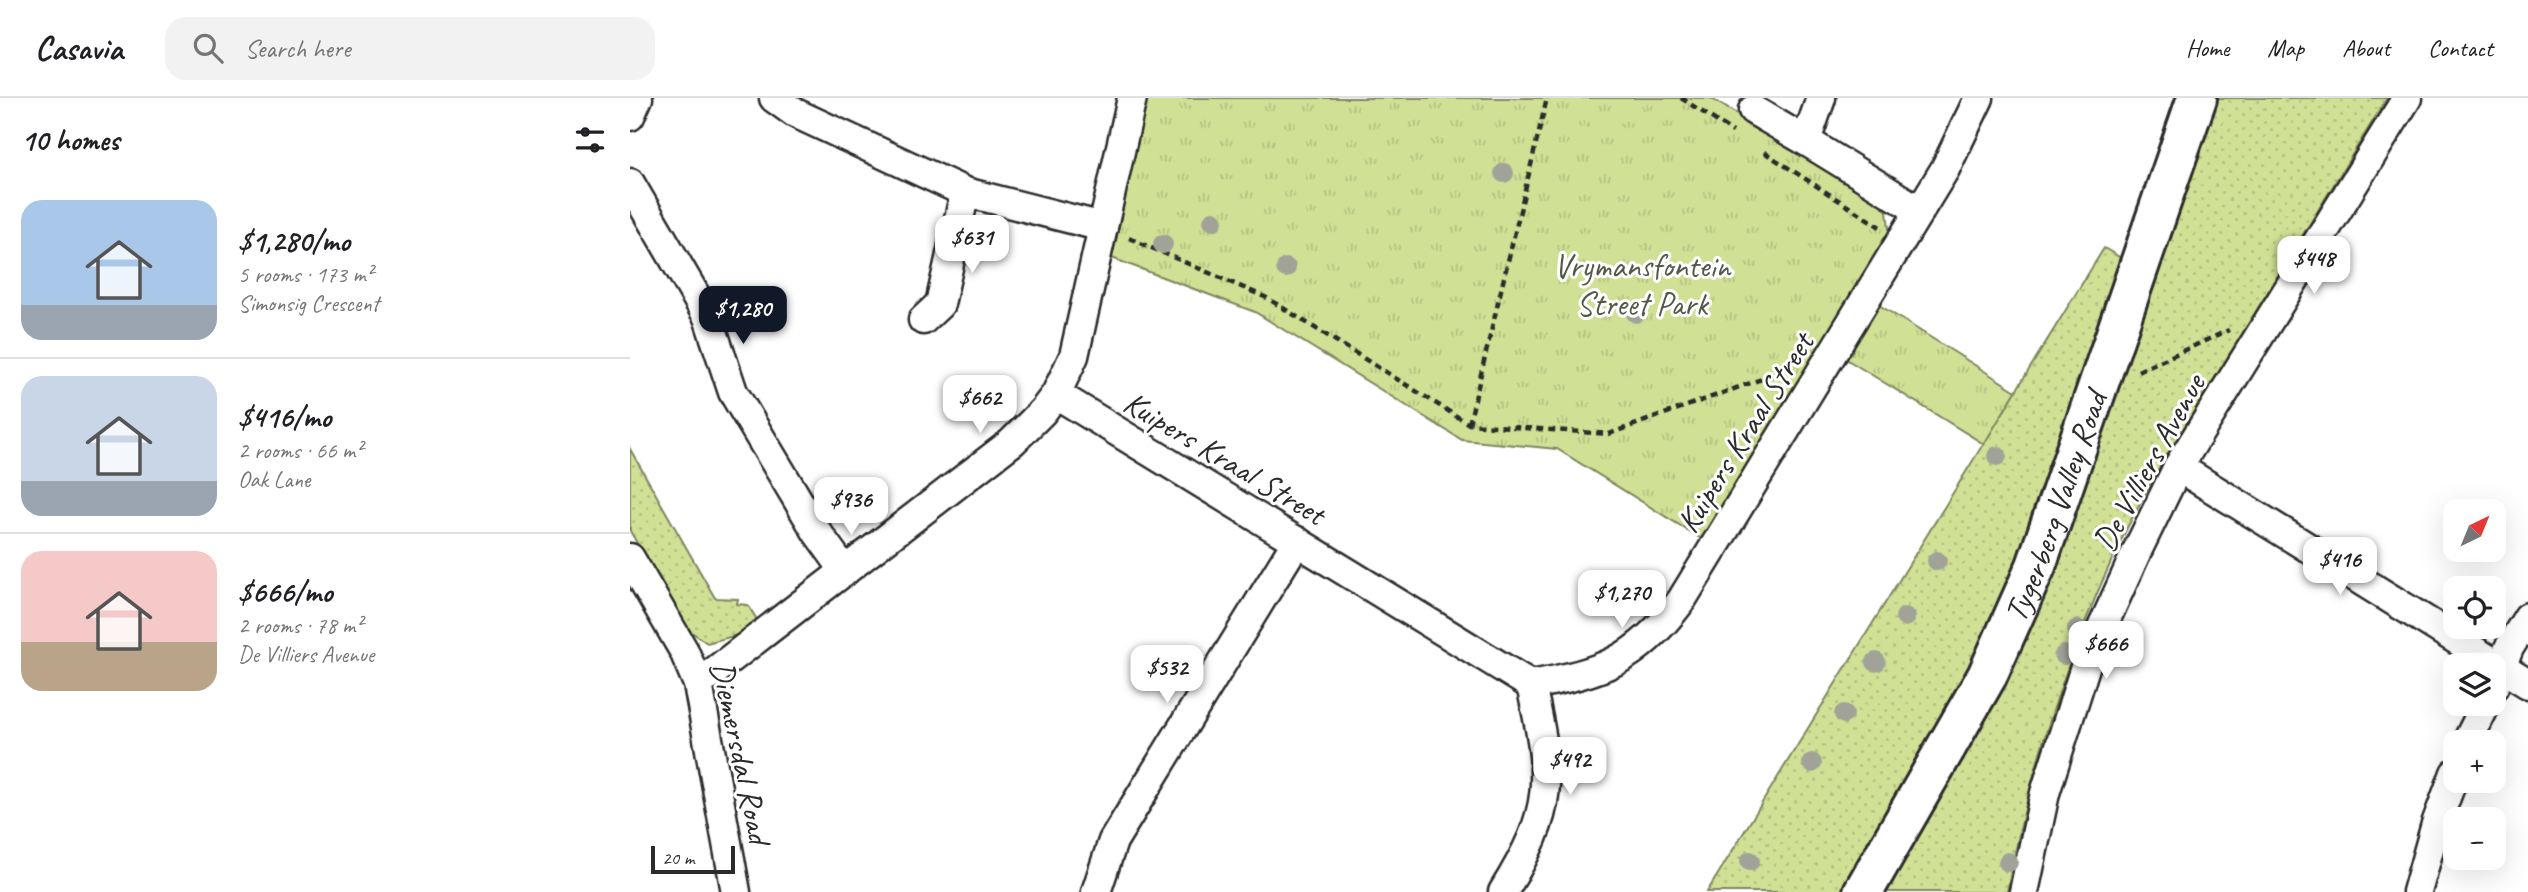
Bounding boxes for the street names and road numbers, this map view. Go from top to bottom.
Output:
street label: Kuipers Kraal Street [1667,322,1825,540]
street label: De Villiers Avenue [2083,365,2216,558]
street label: Kuipers Kraal Street [1116,381,1336,536]
street label: Tygerberg Valley Road [1994,382,2118,628]
street label: Diemersdal Road [701,657,782,852]

